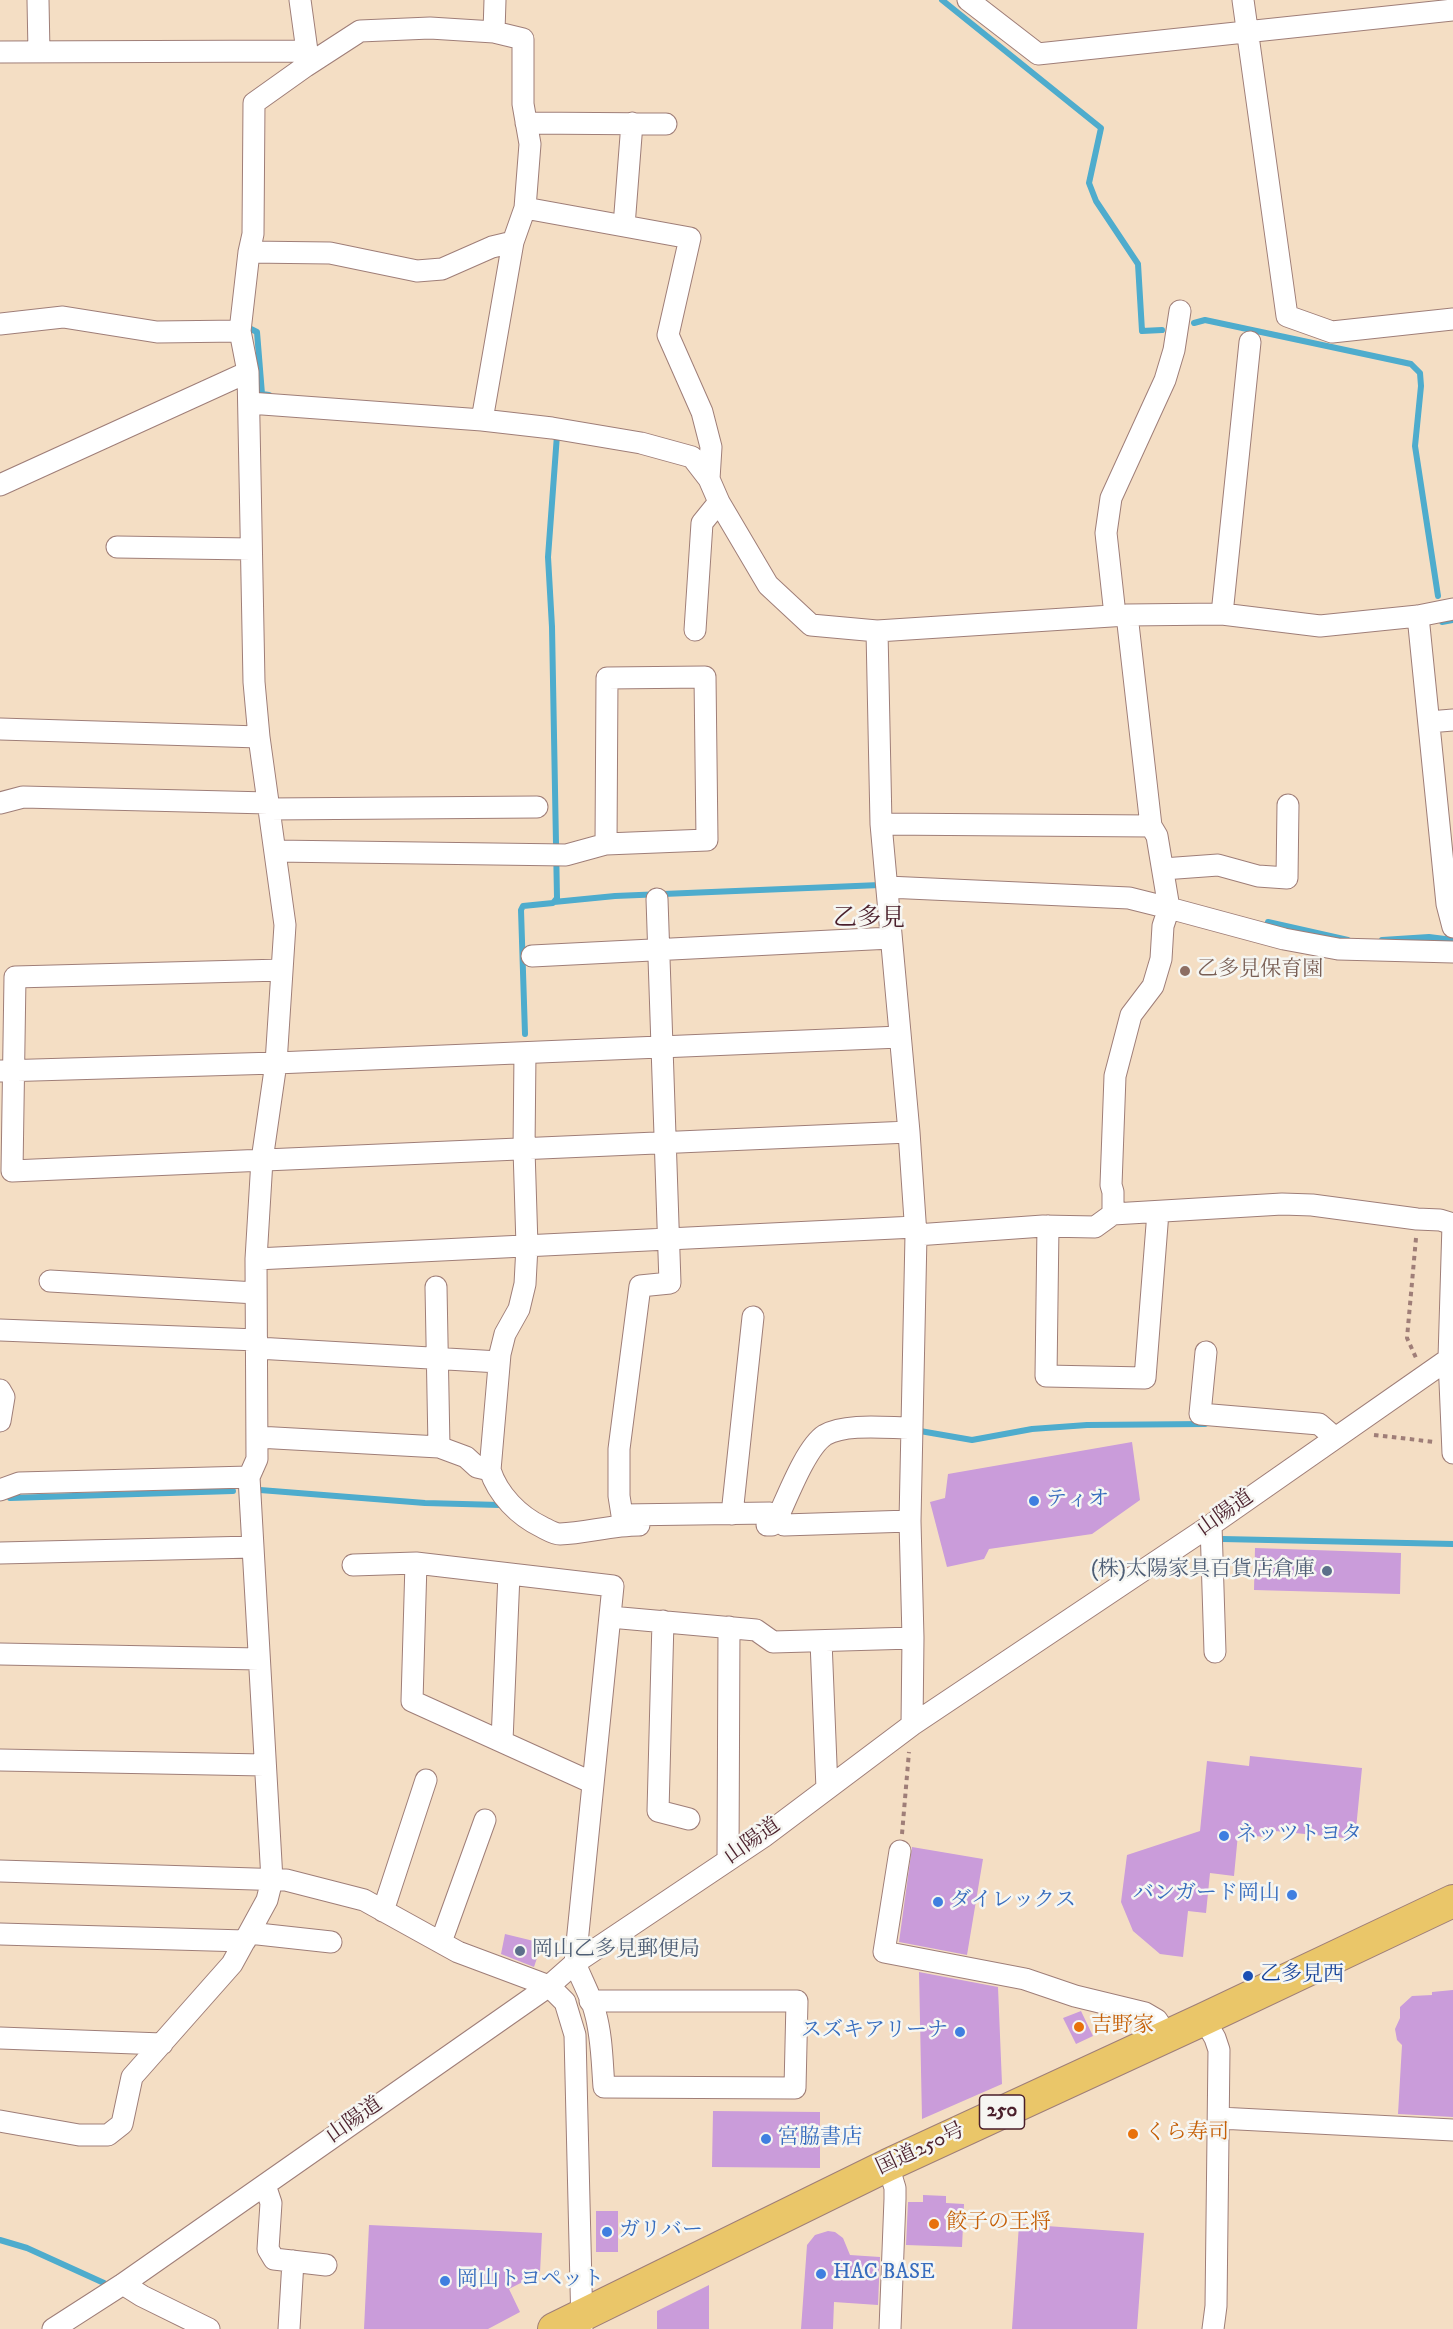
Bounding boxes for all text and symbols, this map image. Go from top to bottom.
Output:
district label: 乙多見 [833,906,905,934]
place label: 乙多見保育園 [1197,958,1323,984]
marker: 乙多見保育園 [1178,964,1192,978]
street label: 山陽道 [1193,1486,1259,1542]
place label: ティオ [1046,1488,1109,1514]
marker: ティオ [1027,1494,1041,1508]
place label: (株)太陽家具百貨店倉庫 [1091,1558,1315,1584]
marker: (株)太陽家具百貨店倉庫 [1320,1564,1334,1578]
street label: 山陽道 [720,1814,786,1870]
place label: ネッツトヨタ [1236,1823,1362,1849]
marker: ネッツトヨタ [1217,1829,1231,1843]
place label: バンガード岡山 [1133,1882,1280,1908]
marker: バンガード岡山 [1285,1888,1299,1902]
place label: ダイレックス [950,1889,1076,1915]
marker: ダイレックス [931,1895,945,1909]
place label: 岡山乙多見郵便局 [532,1938,700,1964]
marker: 岡山乙多見郵便局 [513,1944,527,1958]
place label: 乙多見西 [1260,1963,1344,1989]
marker: 乙多見西 [1241,1969,1255,1983]
place label: 吉野家 [1091,2014,1154,2040]
place label: スズキアリーナ [801,2019,948,2045]
marker: 吉野家 [1072,2020,1086,2034]
marker: スズキアリーナ [953,2025,967,2039]
street label: 山陽道 [322,2093,388,2149]
road number: 250 [980,2095,1024,2129]
street label: 国道250号 [873,2119,969,2181]
place label: くら寿司 [1145,2121,1229,2147]
place label: 宮脇書店 [778,2126,862,2152]
marker: くら寿司 [1126,2127,1140,2141]
marker: 宮脇書店 [759,2132,773,2146]
place label: 餃子の王将 [946,2211,1051,2237]
marker: 餃子の王将 [927,2217,941,2231]
place label: ガリバー [619,2219,703,2245]
marker: ガリバー [600,2225,614,2239]
place label: HAC BASE [833,2261,935,2287]
marker: HAC BASE [814,2267,828,2281]
place label: 岡山トヨペット [457,2268,604,2294]
marker: 岡山トヨペット [438,2274,452,2288]

